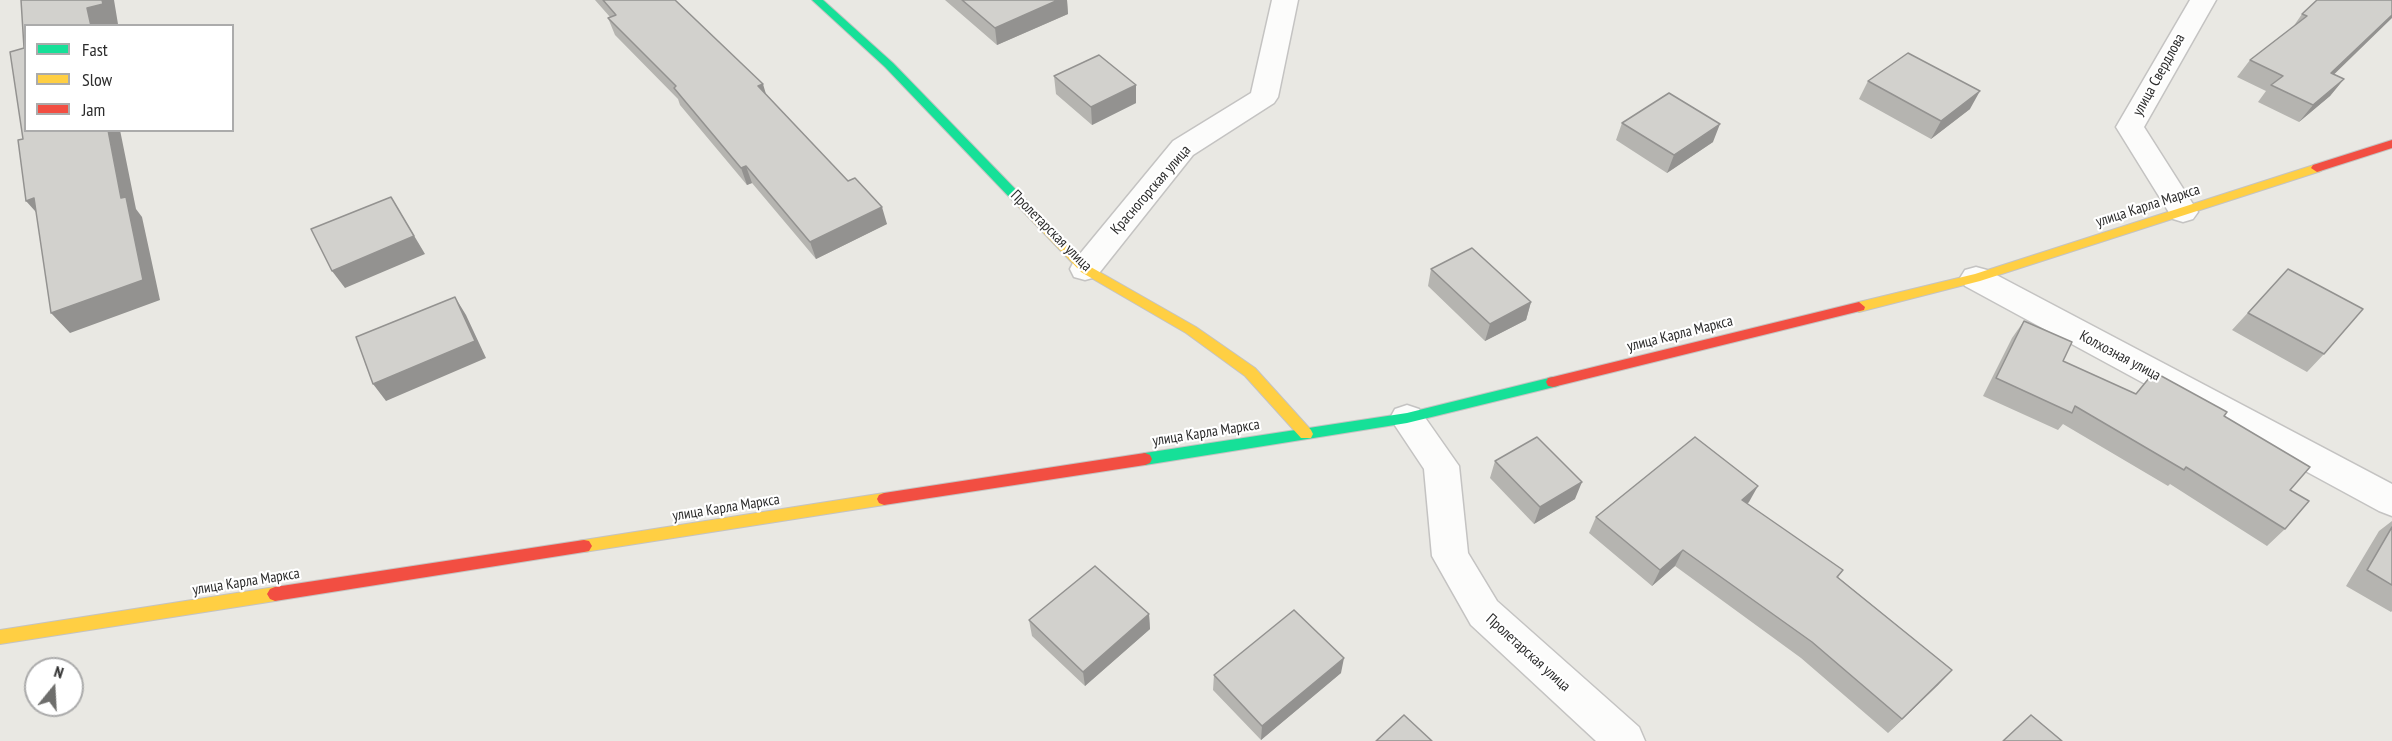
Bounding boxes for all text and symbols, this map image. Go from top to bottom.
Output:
legend [24,24,234,132]
street label: улица Свердлова [2129,31,2189,119]
text: Fast [82,38,108,61]
text: Slow [82,68,112,91]
text: Jam [82,98,105,121]
street label: Красногорская улица [1107,142,1195,238]
street label: улица Карла Маркса [2094,181,2202,231]
street label: Пролетарская улица [1007,187,1095,275]
street label: улица Карла Маркса [1625,312,1735,356]
street label: Колхозная улица [2076,327,2164,385]
street label: улица Карла Маркса [1151,416,1261,450]
street label: улица Карла Маркса [671,491,781,525]
street label: улица Карла Маркса [191,565,301,599]
street label: Пролетарская улица [1482,610,1574,696]
north arrow [24,657,84,717]
text: N [52,661,66,683]

